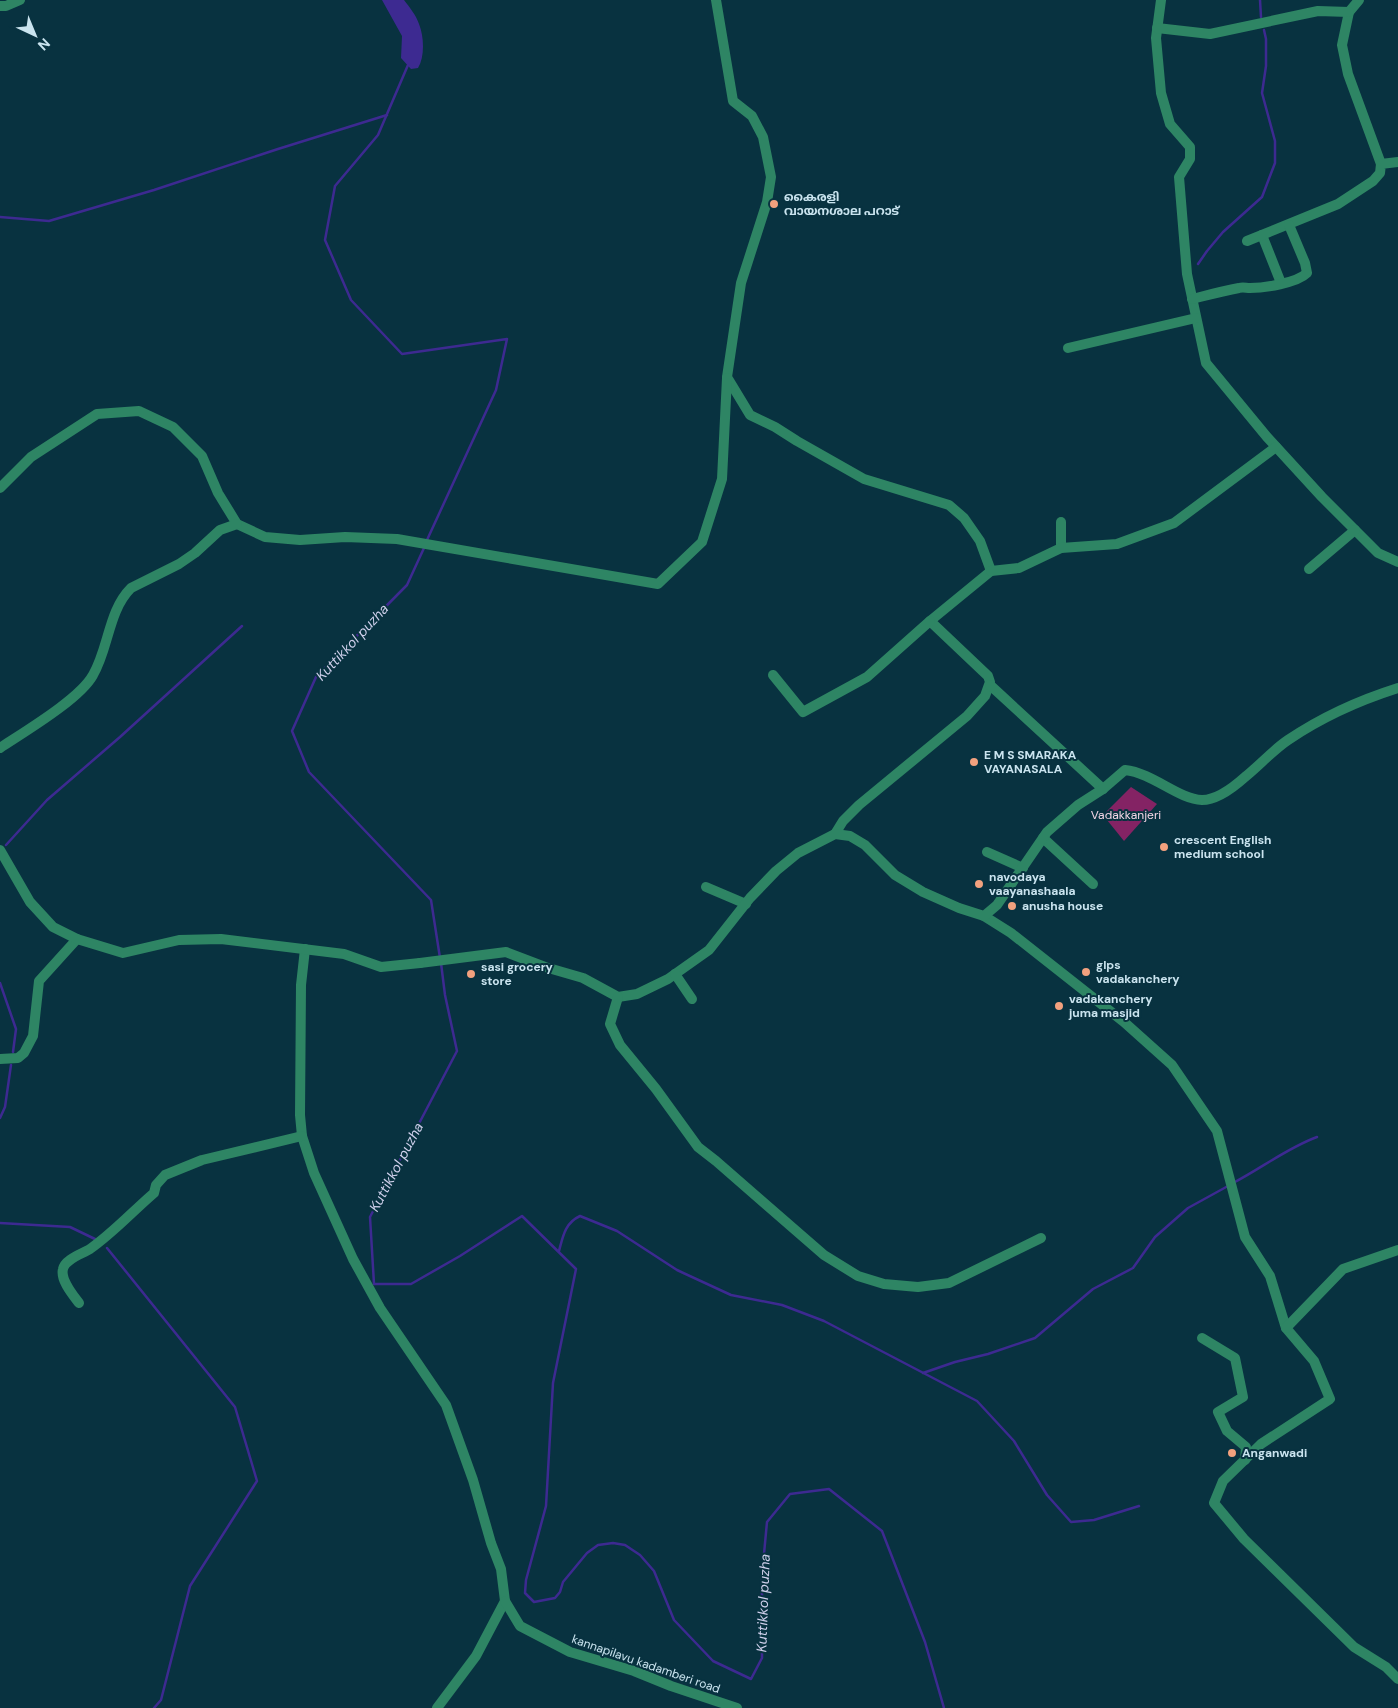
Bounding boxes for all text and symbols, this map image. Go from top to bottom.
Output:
north arrow [10,10,60,60]
text: N [34,34,54,54]
place label: കൈരളി വായനശാല പറാട് [784,189,901,219]
marker: കൈരളി വായനശാല പറാട് [768,198,780,210]
water label: Kuttikkol puzha [312,600,392,684]
place label: E M S SMARAKA VAYANASALA [984,747,1077,777]
marker: E M S SMARAKA VAYANASALA [968,756,980,768]
park label: Vadakkanjeri [1091,807,1161,823]
place label: crescent English medium school [1174,832,1271,862]
marker: crescent English medium school [1158,841,1170,853]
place label: navodaya vaayanashaala [989,869,1076,899]
marker: navodaya vaayanashaala [973,878,985,890]
place label: anusha house [1022,898,1103,914]
marker: anusha house [1006,900,1018,912]
place label: glps vadakanchery [1096,957,1180,987]
place label: sasi grocery store [481,959,554,989]
marker: glps vadakanchery [1080,966,1092,978]
marker: sasi grocery store [465,968,477,980]
place label: vadakanchery juma masjid [1068,991,1153,1021]
marker: vadakanchery juma masjid [1053,1000,1065,1012]
water label: Kuttikkol puzha [365,1119,427,1215]
place label: Anganwadi [1242,1445,1307,1461]
marker: Anganwadi [1226,1447,1238,1459]
water label: Kuttikkol puzha [752,1553,774,1653]
street label: kannapilavu kadamberi road [570,1631,722,1697]

